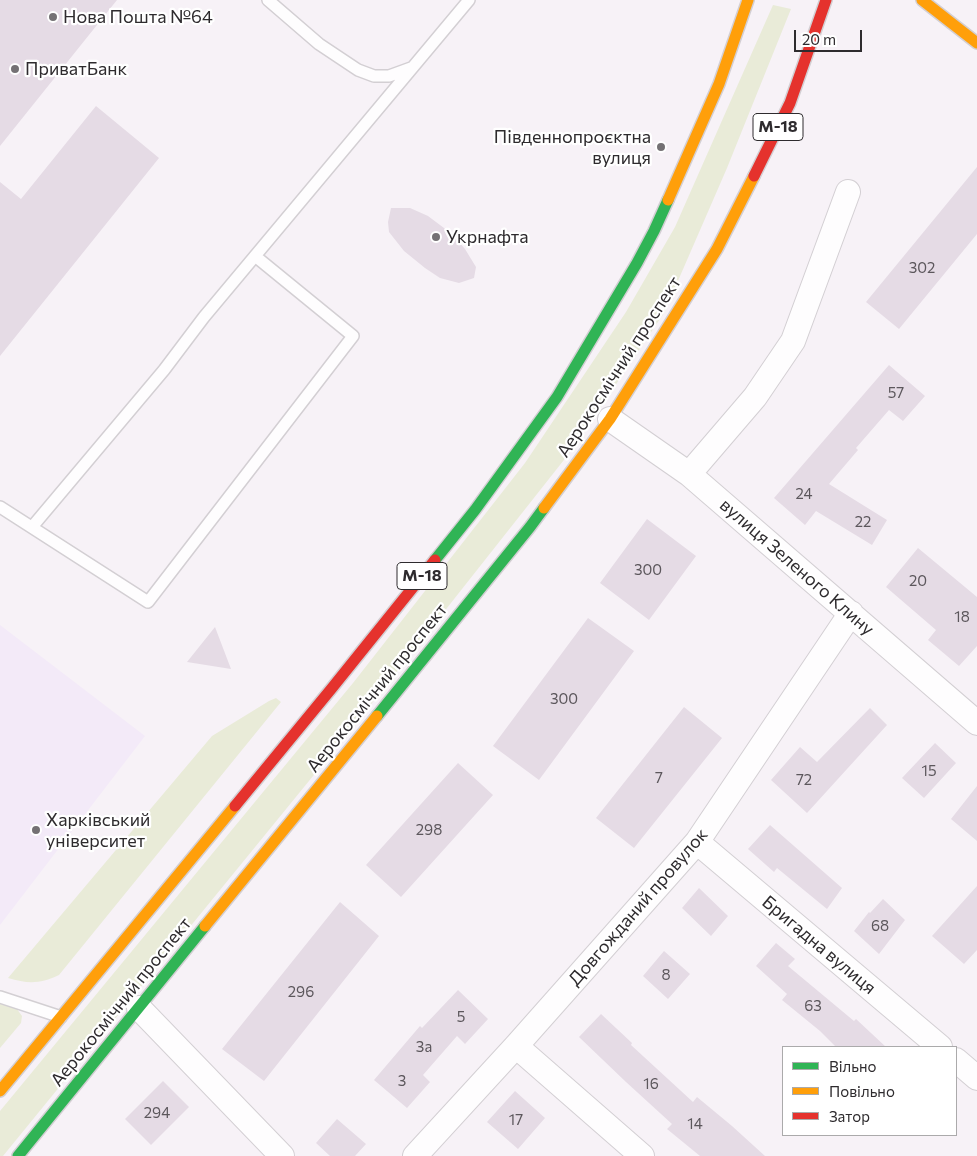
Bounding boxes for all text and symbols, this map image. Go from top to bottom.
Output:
place label: Нова Пошта №64 [63,6,213,28]
marker: Нова Пошта №64 [47,11,59,23]
scale bar [797,20,864,52]
text: 20 m [802,30,836,48]
place label: ПриватБанк [25,58,127,80]
marker: ПриватБанк [9,63,21,75]
road number: М-18 [753,114,803,140]
place label: Південнопроєктна вулиця [494,126,651,168]
marker: Південнопроєктна вулиця [655,141,667,153]
place label: Укрнафта [446,226,529,248]
marker: Укрнафта [430,231,442,243]
house number: 302 [909,259,935,277]
street label: Аерокосмічний проспект [552,273,686,461]
house number: 57 [888,384,904,402]
house number: 24 [795,485,813,503]
street label: вулиця Зеленого Клину [715,494,879,640]
house number: 22 [855,513,871,531]
house number: 300 [634,561,662,579]
road number: М-18 [397,562,447,590]
house number: 20 [909,572,927,590]
street label: Аерокосмічний проспект [302,599,452,777]
house number: 18 [954,608,970,626]
house number: 300 [550,690,578,708]
house number: 15 [921,762,937,780]
house number: 7 [655,769,663,787]
house number: 72 [796,771,812,789]
place label: Харківський університет [46,809,150,852]
house number: 298 [416,821,442,839]
marker: Харківський університет [30,824,42,836]
street label: Довгожданий провулок [564,824,712,990]
street label: Бригадна вулиця [758,891,880,999]
street label: Аерокосмічний проспект [46,913,196,1091]
house number: 68 [871,917,889,935]
house number: 8 [661,966,671,984]
house number: 296 [288,983,314,1001]
house number: 63 [804,997,822,1015]
house number: 5 [457,1008,465,1026]
house number: 3а [416,1038,432,1056]
legend [782,1046,957,1136]
text: Вільно [829,1057,876,1075]
house number: 3 [398,1072,406,1090]
house number: 16 [643,1075,659,1093]
text: Повільно [829,1082,895,1100]
house number: 294 [144,1104,170,1122]
text: Затор [829,1107,870,1125]
house number: 17 [509,1111,523,1129]
house number: 14 [687,1115,703,1133]

